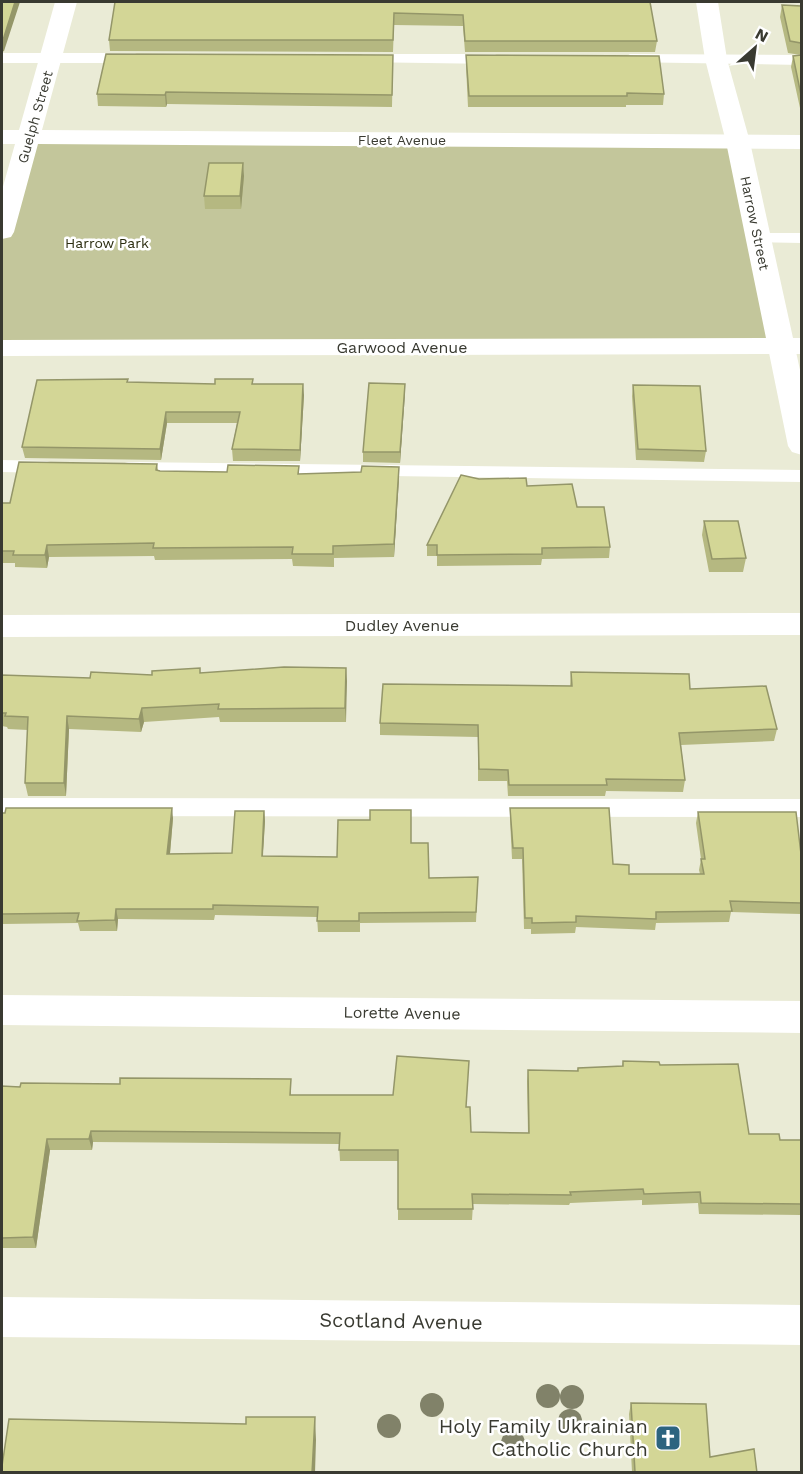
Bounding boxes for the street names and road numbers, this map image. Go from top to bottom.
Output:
street label: Guelph Street [14,69,56,165]
street label: Fleet Avenue [358,132,446,148]
street label: Harrow Street [737,174,773,272]
street label: Garwood Avenue [337,338,467,357]
street label: Dudley Avenue [345,616,459,635]
street label: Lorette Avenue [343,1002,461,1024]
street label: Scotland Avenue [319,1308,483,1334]

